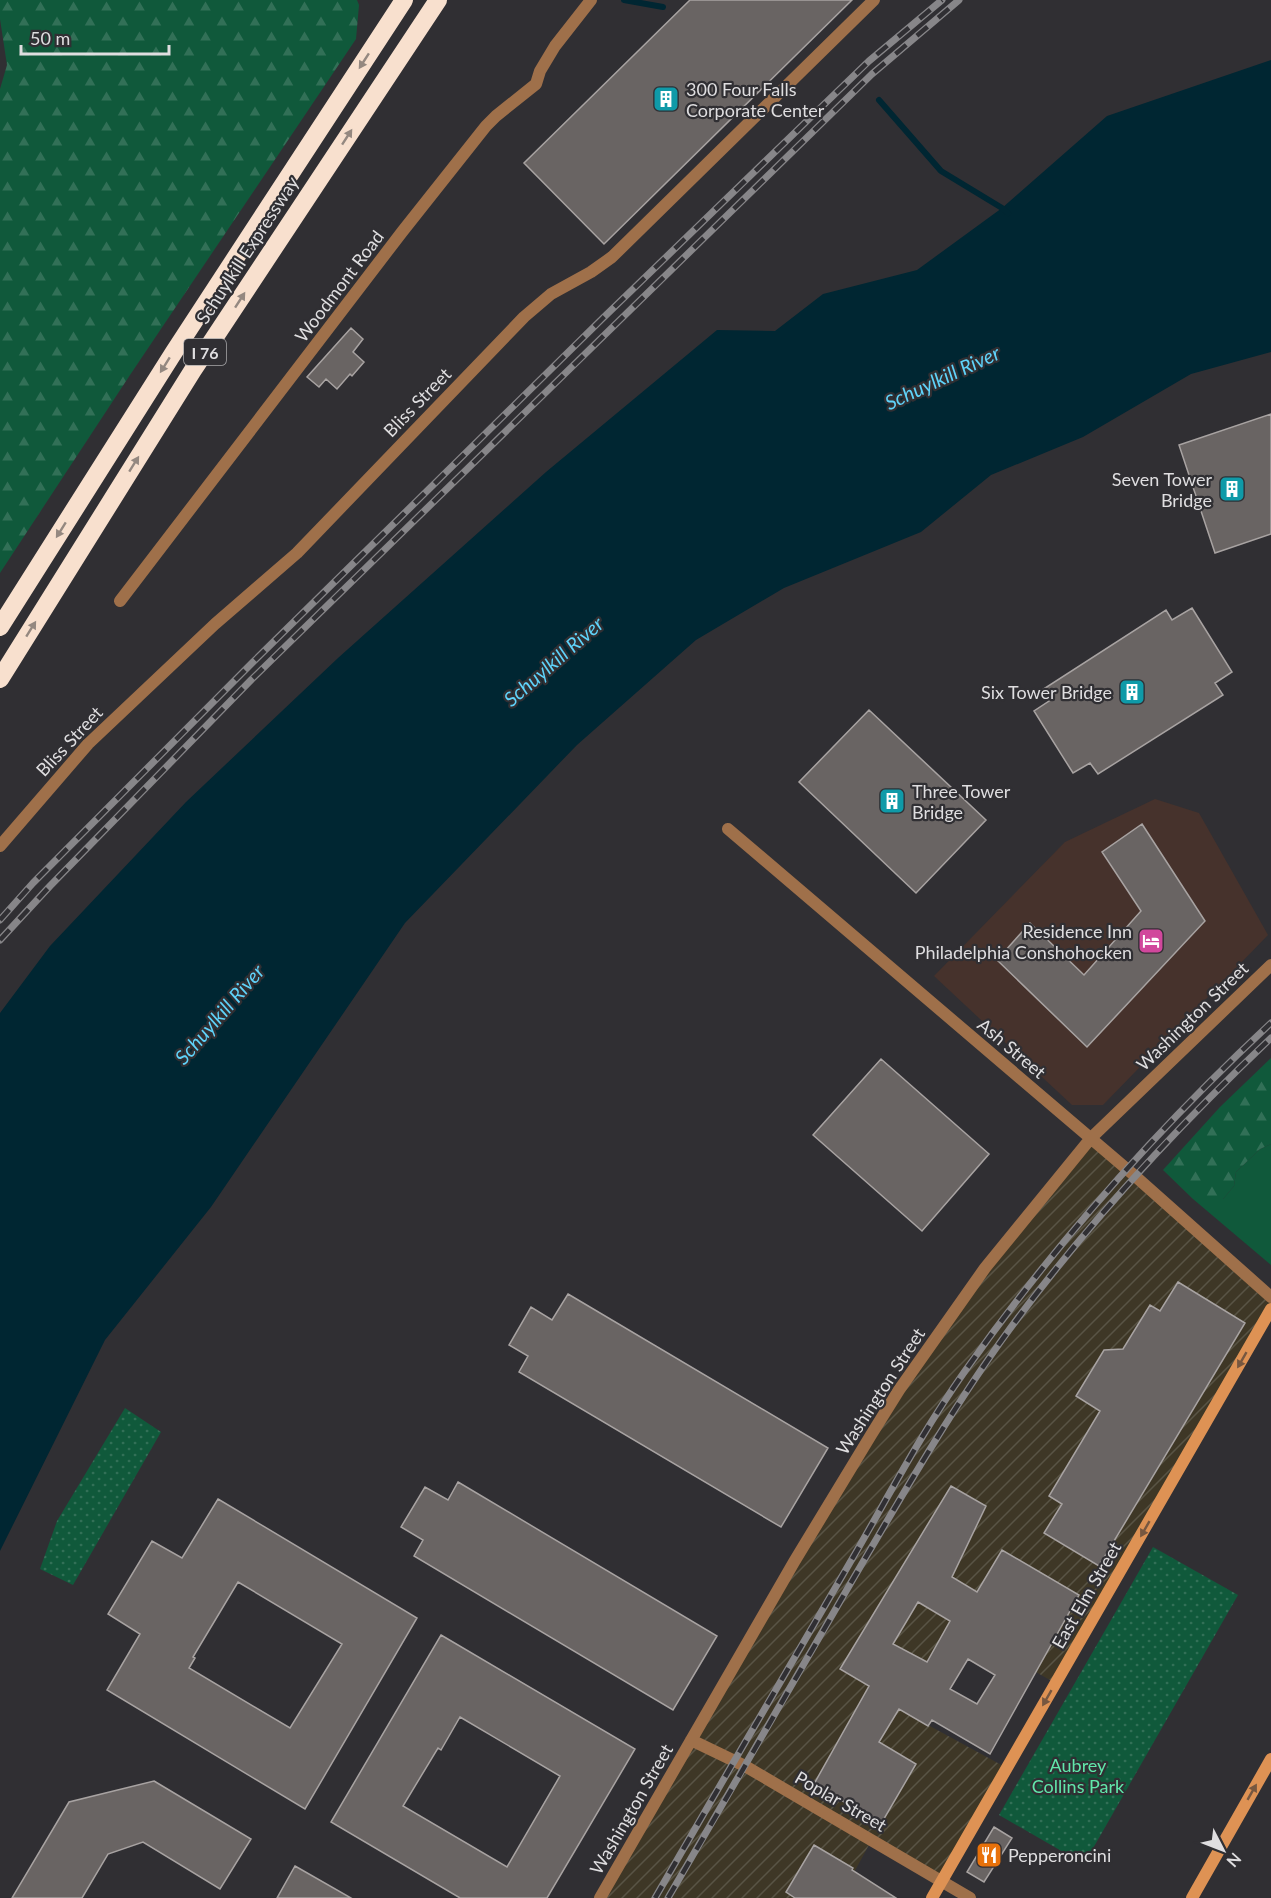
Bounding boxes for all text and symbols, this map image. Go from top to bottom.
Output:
scale bar [21,18,170,56]
text: 50 m [30,27,70,49]
one-way arrow [359,53,370,69]
place label: 300 Four Falls Corporate Center [686,78,825,121]
building icon: 300 Four Falls Corporate Center [651,84,681,114]
one-way arrow [341,129,352,145]
street label: Schuylkill Expressway [191,172,303,328]
street label: Woodmont Road [290,226,388,346]
one-way arrow [234,291,245,308]
road number: I 76 [184,339,226,365]
water label: Schuylkill River [881,339,1004,414]
one-way arrow [160,357,171,373]
street label: Bliss Street [379,362,456,441]
one-way arrow [129,456,140,472]
place label: Seven Tower Bridge [1112,468,1212,511]
building icon: Seven Tower Bridge [1217,474,1247,504]
one-way arrow [56,522,67,538]
water label: Schuylkill River [498,610,609,711]
one-way arrow [25,621,36,637]
building icon: Six Tower Bridge [1117,677,1147,707]
place label: Six Tower Bridge [981,681,1112,703]
street label: Bliss Street [31,701,107,781]
place label: Three Tower Bridge [912,780,1011,823]
building icon: Three Tower Bridge [877,786,907,816]
place label: Residence Inn Philadelphia Conshohocken [915,920,1132,963]
hotel icon: Residence Inn Philadelphia Conshohocken [1136,926,1166,956]
street label: Washington Street [1132,957,1253,1075]
water label: Schuylkill River [169,958,270,1069]
street label: Ash Street [974,1013,1051,1083]
street label: Washington Street [831,1323,929,1459]
one-way arrow [1237,1352,1247,1369]
one-way arrow [1139,1521,1150,1537]
street label: East Elm Street [1047,1537,1126,1652]
one-way arrow [1042,1690,1052,1707]
street label: Washington Street [585,1739,677,1878]
park label: Aubrey Collins Park [1032,1754,1125,1797]
street label: Poplar Street [791,1766,891,1836]
one-way arrow [1247,1784,1257,1801]
north arrow [1193,1820,1253,1880]
restaurant icon: Pepperoncini [974,1840,1004,1870]
place label: Pepperoncini [1008,1844,1111,1866]
text: N [1223,1849,1246,1871]

